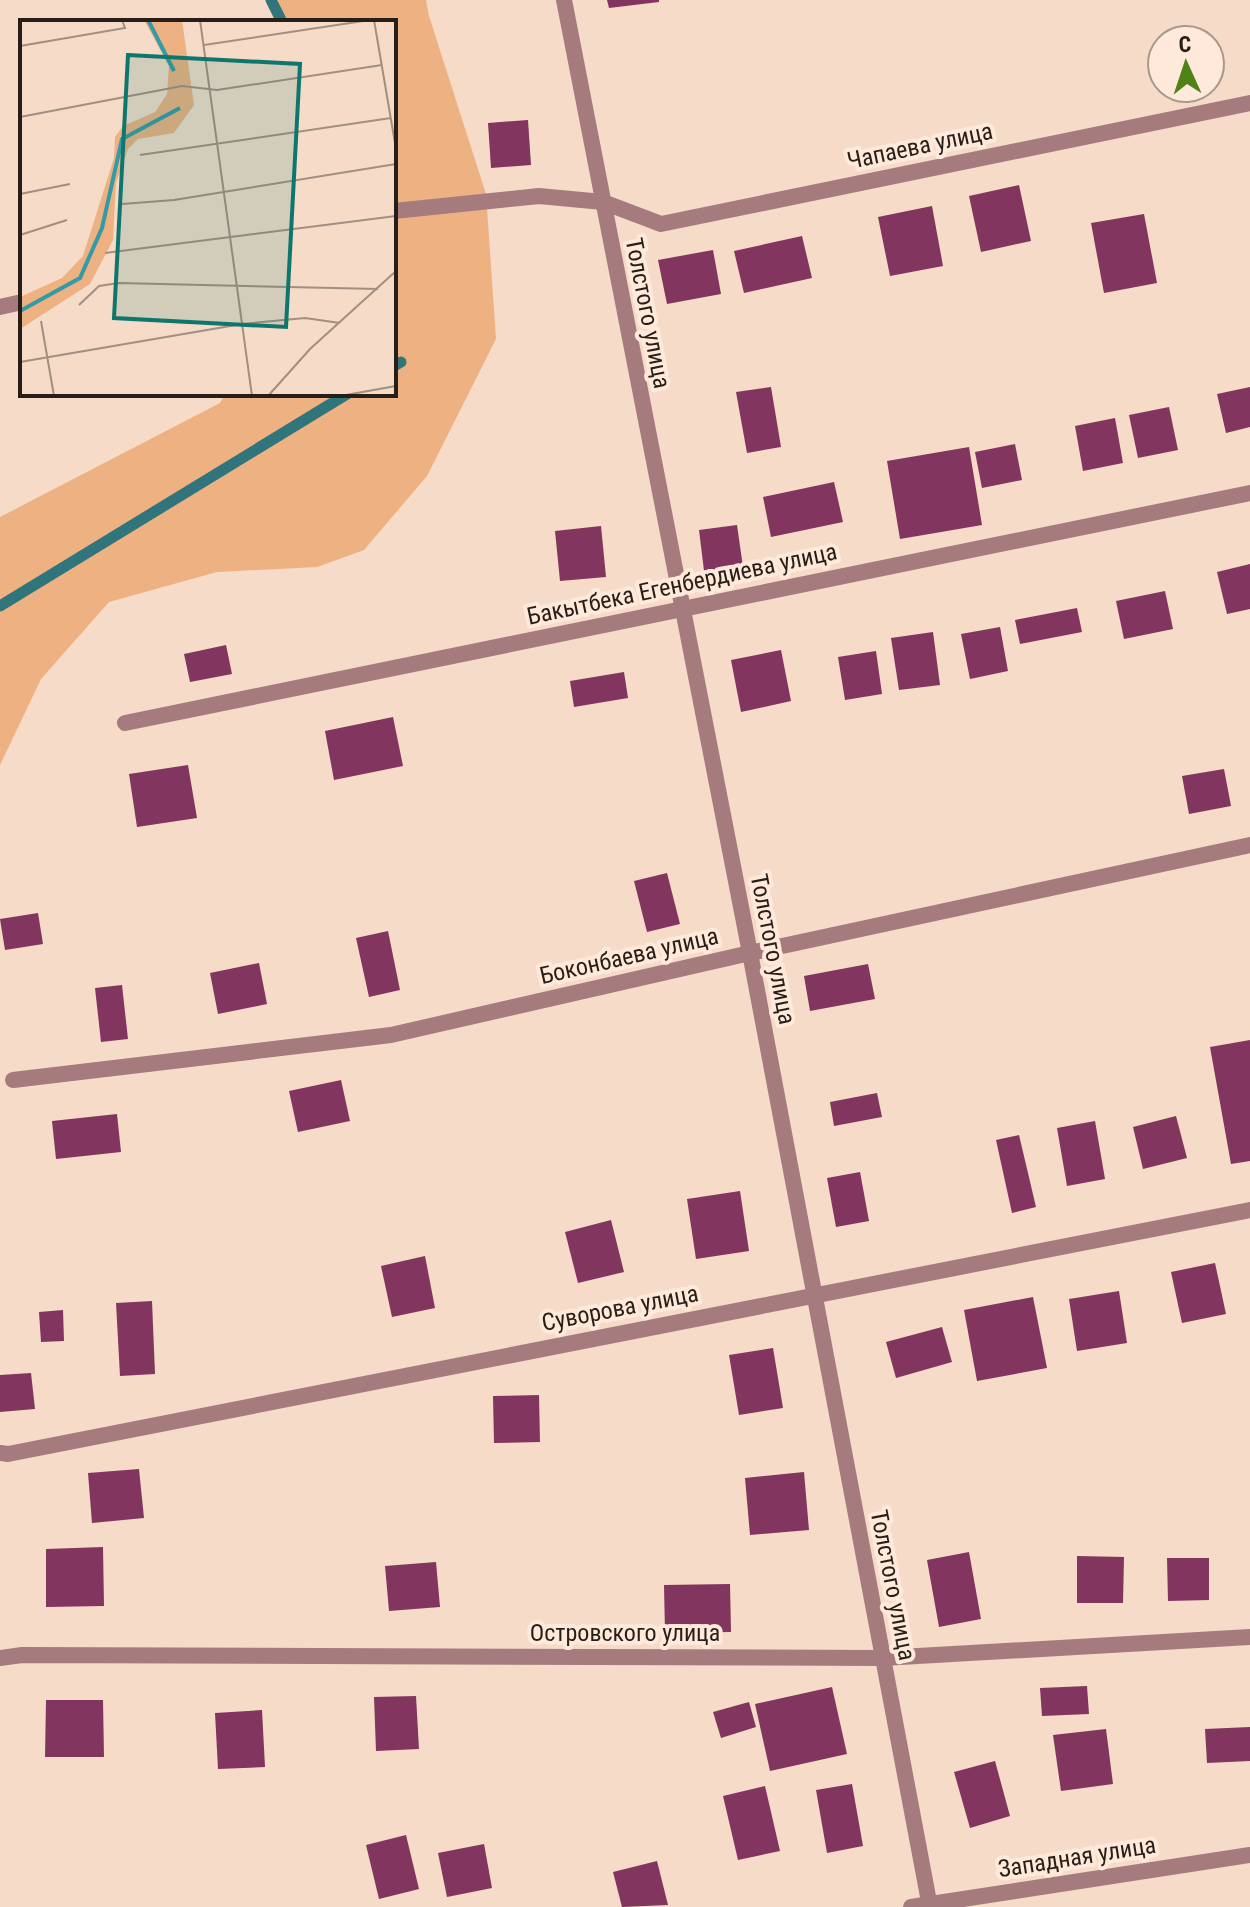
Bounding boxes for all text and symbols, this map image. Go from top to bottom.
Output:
inset map [20,20,396,396]
north arrow [1146,24,1226,104]
text: С [1178,32,1192,57]
street label: Чапаева улица [845,117,995,175]
street label: Толстого улица [620,235,676,391]
street label: Бакытбека Егенбердиева улица [524,537,840,631]
street label: Толстого улица [745,871,801,1027]
street label: Боконбаева улица [537,922,721,990]
street label: Суворова улица [539,1279,701,1337]
street label: Толстого улица [865,1507,921,1663]
street label: Островского улица [530,1619,720,1647]
street label: Западная улица [996,1831,1158,1883]

